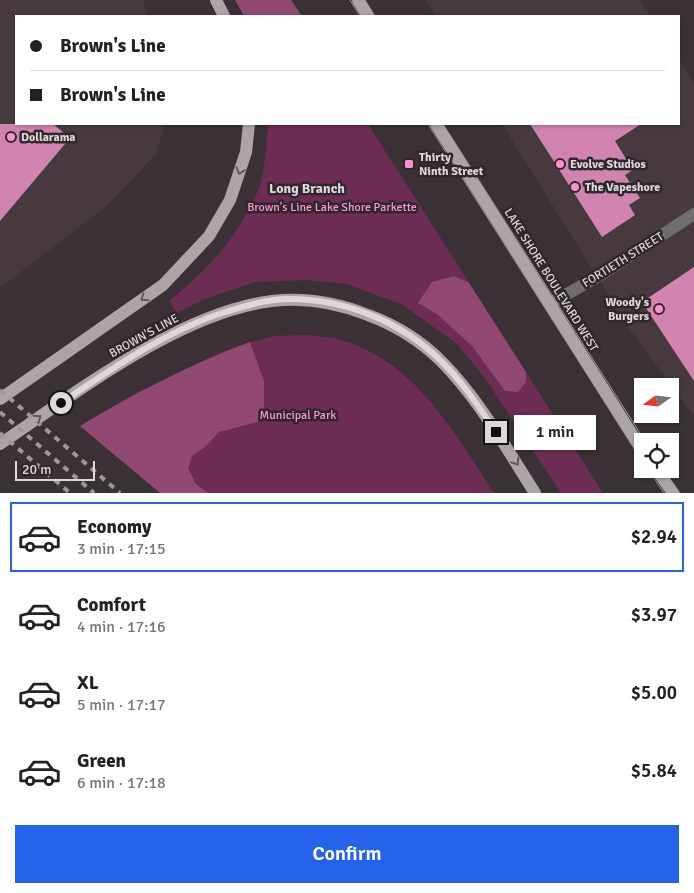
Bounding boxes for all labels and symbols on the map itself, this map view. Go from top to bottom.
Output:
place label: Dollarama [21,130,76,145]
marker: Dollarama [5,131,17,143]
place label: Thirty Ninth Street [419,150,484,179]
place label: Evolve Studios [570,157,647,172]
marker: Thirty Ninth Street [403,158,415,170]
marker: Evolve Studios [554,158,566,170]
one-way arrow [236,167,246,175]
district label: Long Branch [269,180,345,197]
place label: The Vapeshore [585,180,660,195]
marker: The Vapeshore [569,181,581,193]
park label: Brown's Line Lake Shore Parkette [247,200,417,215]
street label: LAKE SHORE BOULEVARD WEST [501,206,601,354]
street label: FORTIETH STREET [580,229,666,291]
one-way arrow [140,292,150,301]
place label: Woody's Burgers [606,295,650,324]
marker: Woody's Burgers [653,303,665,315]
street label: BROWN'S LINE [107,311,181,361]
north arrow [634,378,679,422]
route start [50,392,72,414]
park label: Municipal Park [260,408,336,423]
callout: 1 min [514,414,596,450]
one-way arrow [32,415,42,424]
route end [485,421,507,443]
one-way arrow [509,457,519,466]
scale bar [15,458,95,481]

